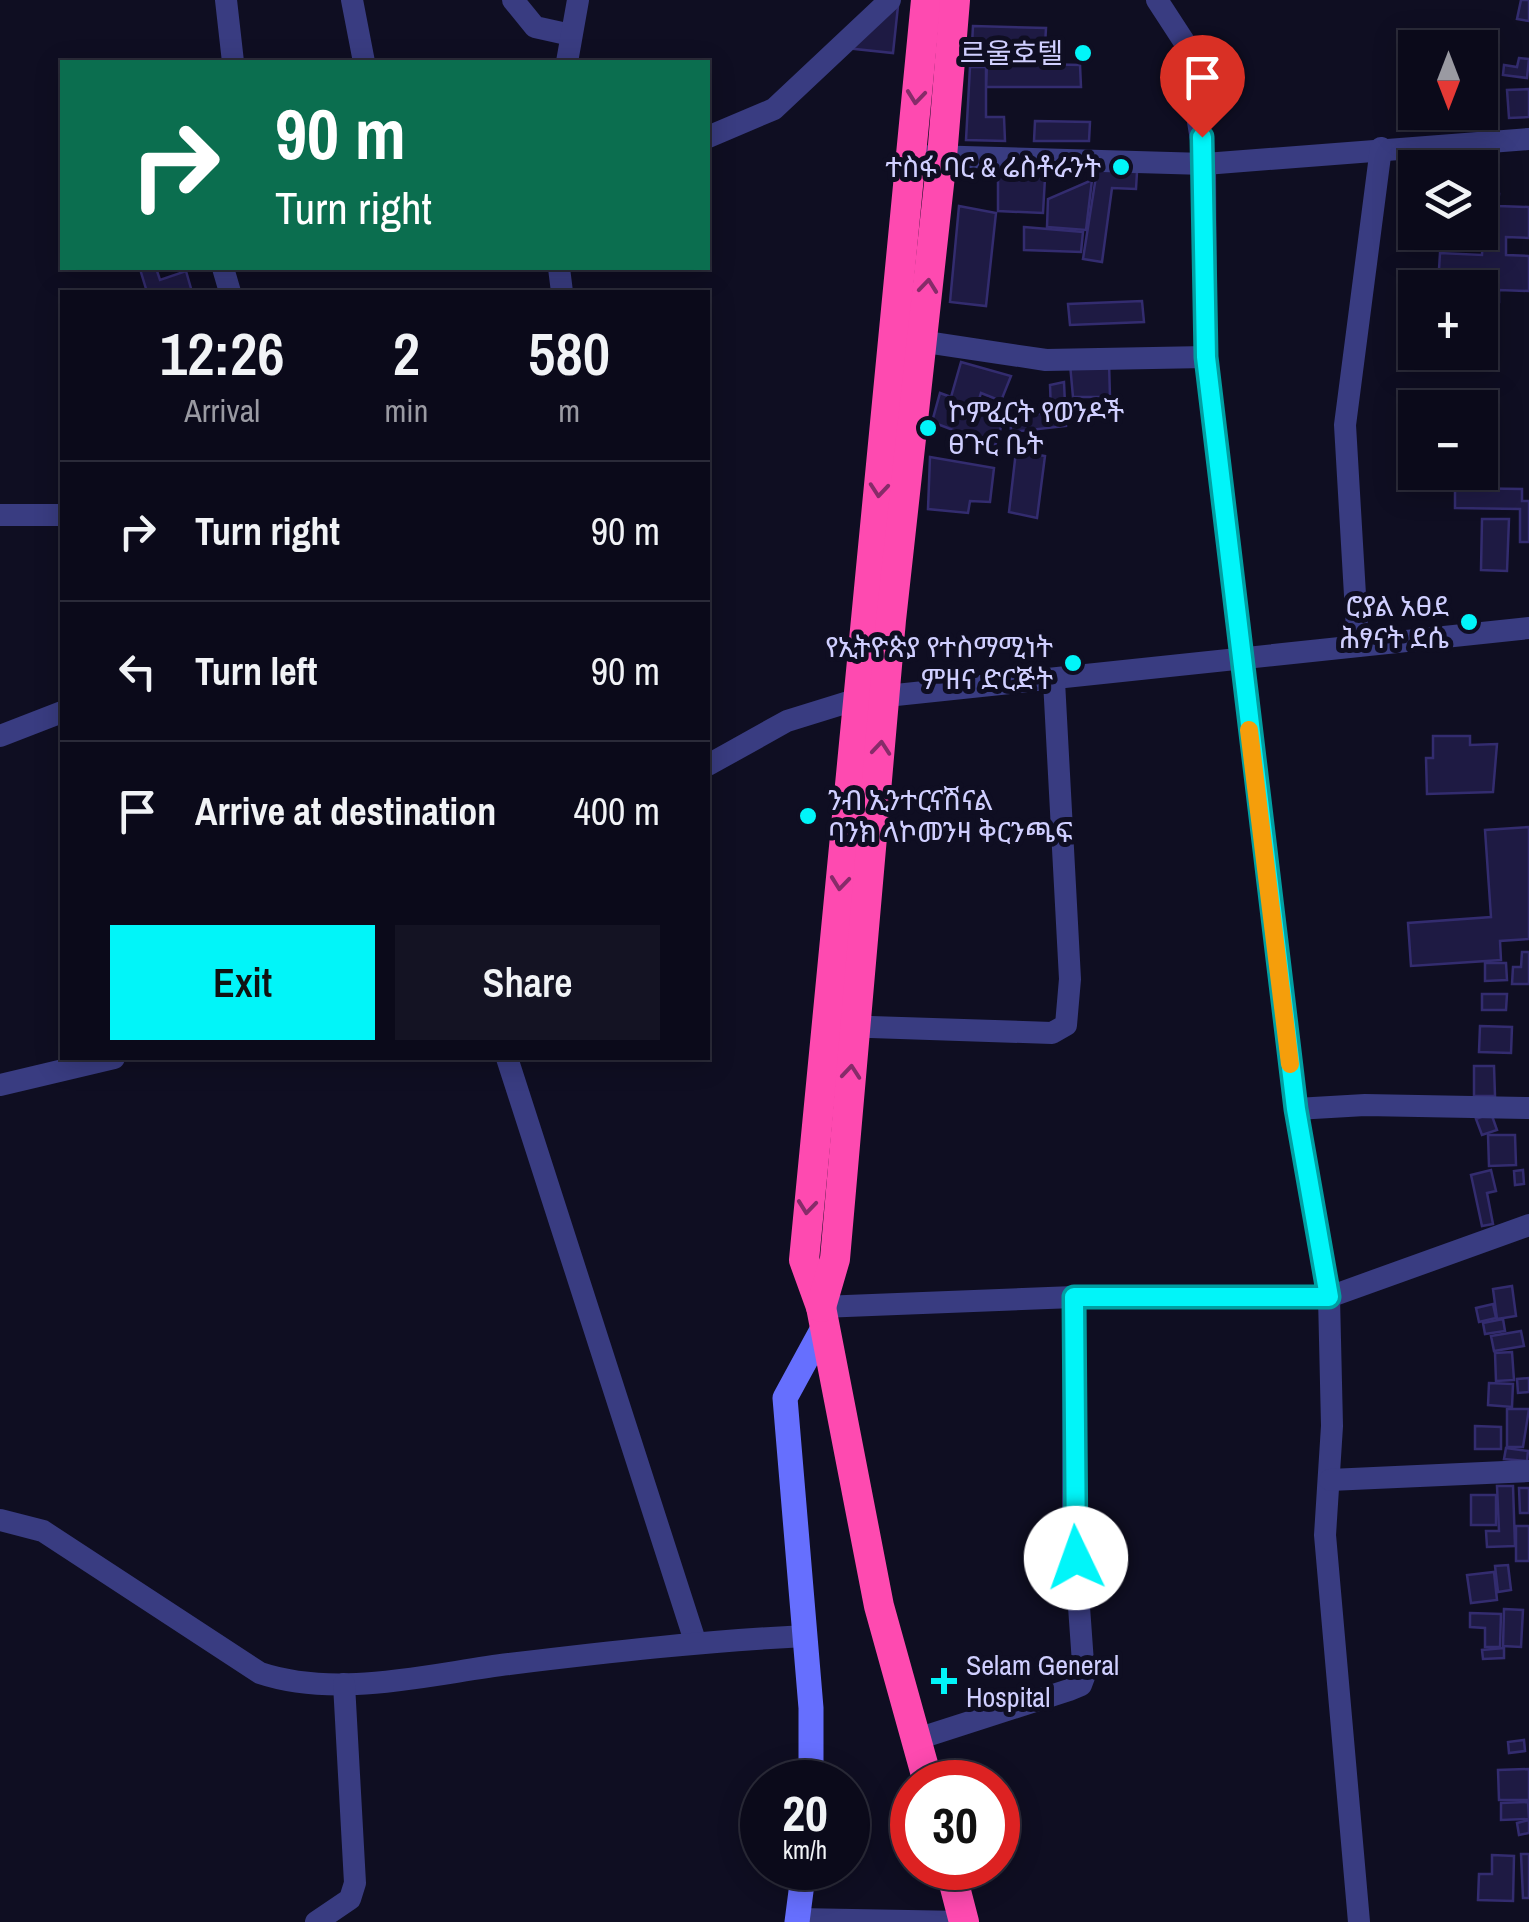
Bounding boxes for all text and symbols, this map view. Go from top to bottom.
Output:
north arrow [1398,30,1498,130]
map controls [1398,30,1498,490]
place label: 르울호텔 [960,34,1063,72]
pin [1160,35,1245,138]
marker: 르울호텔 [1072,42,1094,64]
icon: arrive [1175,50,1230,105]
text: 90 m [275,87,406,181]
one-way arrow [906,89,928,105]
icon: right [110,100,240,230]
place label: ተስፋ ባር & ሬስቶራንት [885,148,1101,186]
button: layers [1398,150,1498,250]
marker: ተስፋ ባር & ሬስቶራንት [1110,156,1132,178]
text: Turn right [275,177,432,238]
button: + [1398,270,1498,370]
one-way arrow [917,277,938,293]
text: 12:26 [160,313,285,394]
text: 2 [393,313,420,394]
text: 580 [528,313,610,394]
text: Arrival [184,389,260,432]
text: min [385,389,428,432]
text: m [558,389,580,432]
button: − [1398,390,1498,490]
place label: ኮምፈርት የወንዶች ፀጉር ቤት [948,393,1125,463]
marker: ኮምፈርት የወንዶች ፀጉር ቤት [917,417,939,439]
one-way arrow [869,483,890,499]
icon: right [110,504,165,559]
text: Turn right [195,506,340,557]
text: 90 m [591,506,660,557]
place label: ሮያል አፀደ ሕፃናት ደሴ [1339,587,1449,657]
marker: ሮያል አፀደ ሕፃናት ደሴ [1458,611,1480,633]
place label: የኢትዮጵያ የተስማሚነት ምዘና ድርጅት [825,628,1053,698]
icon: left [110,644,165,699]
text: Turn left [195,646,317,697]
text: 90 m [591,646,660,697]
marker: የኢትዮጵያ የተስማሚነት ምዘና ድርጅት [1062,652,1084,674]
one-way arrow [870,740,892,756]
place label: ንብ ኢንተርናሽናል ባንክ ላኮመንዛ ቅርንጫፍ [828,781,1073,851]
icon: arrive [110,784,165,839]
text: Arrive at destination [195,786,496,837]
text: 400 m [573,786,660,837]
marker: ንብ ኢንተርናሽናል ባንክ ላኮመንዛ ቅርንጫፍ [797,805,819,827]
one-way arrow [829,876,851,892]
button: Exit [110,925,375,1040]
button: Share [395,925,660,1040]
one-way arrow [840,1063,862,1079]
one-way arrow [796,1199,818,1215]
position arrow [1024,1506,1128,1610]
place label: Selam General Hospital [966,1646,1119,1716]
marker: Selam General Hospital [931,1668,957,1694]
speed limit sign: 30 [890,1760,1020,1890]
text: 20 [782,1779,828,1847]
text: km/h [783,1833,827,1867]

